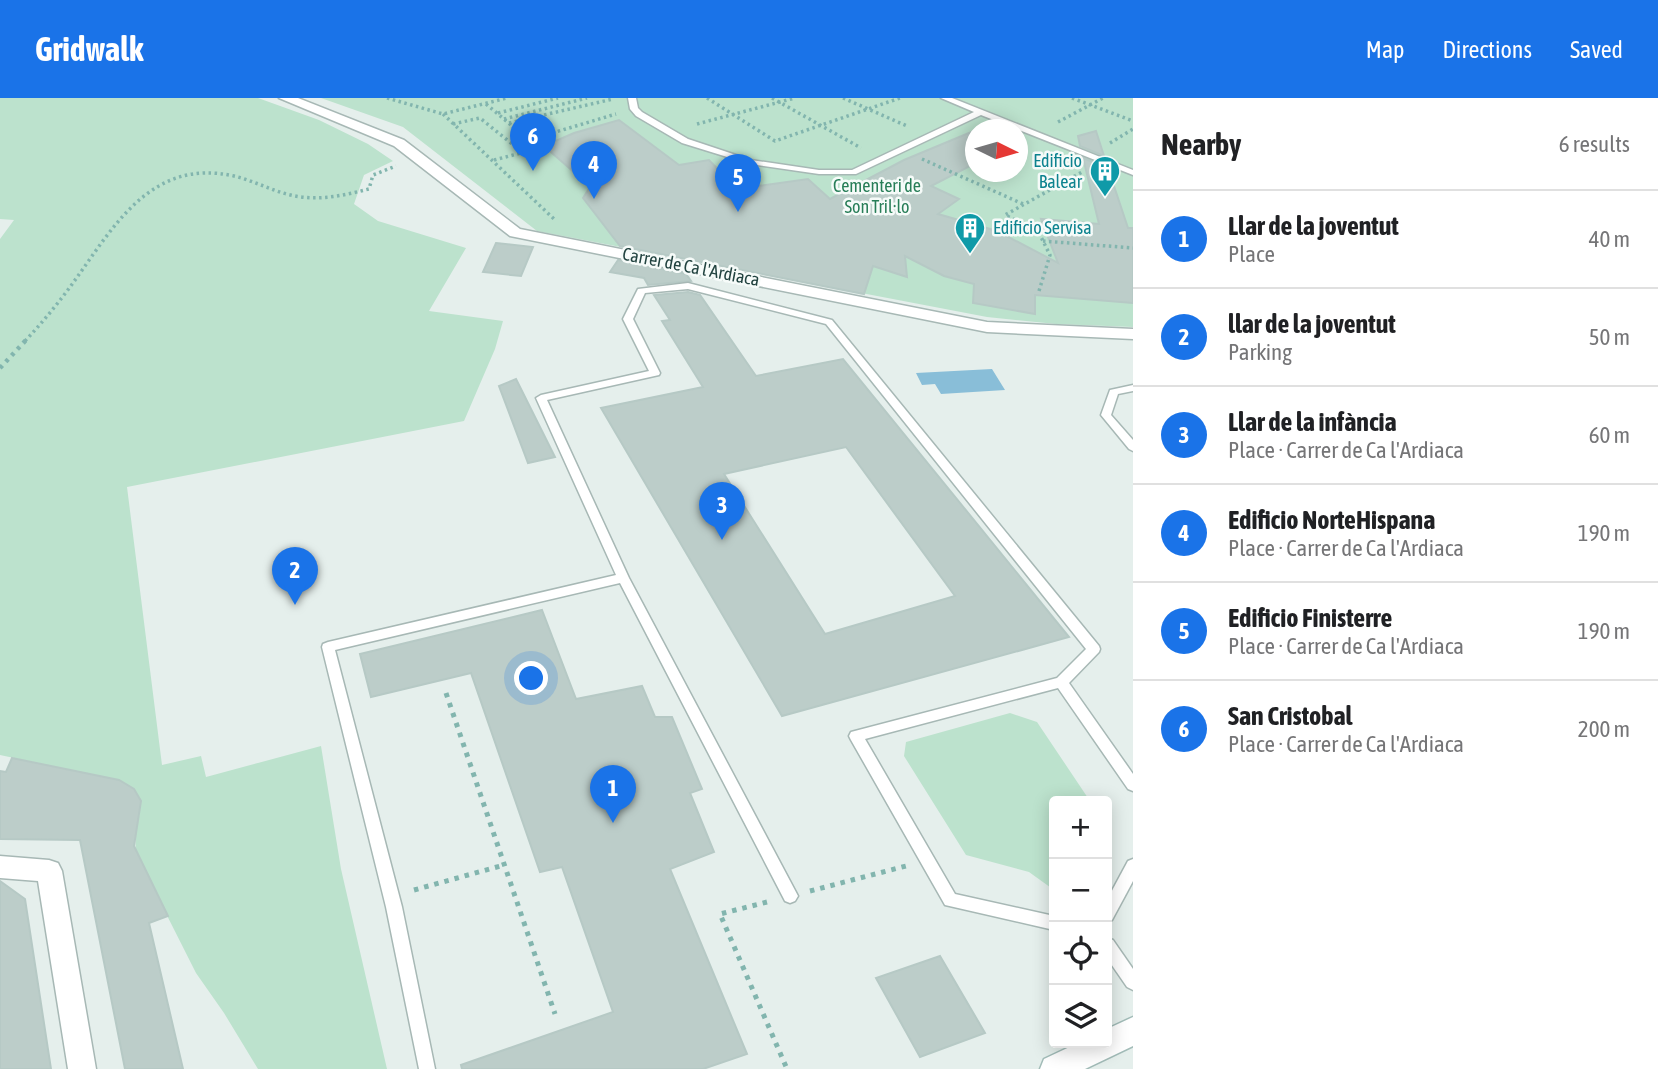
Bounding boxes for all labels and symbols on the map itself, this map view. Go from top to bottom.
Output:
pin: 6 [510,113,556,171]
north arrow [965,119,1028,182]
pin: 4 [571,141,617,199]
place label: Edificio Balear [1033,150,1083,192]
pin: 5 [715,154,761,212]
building icon: Edificio Balear [1088,154,1122,198]
park label: Cementeri de Son Tril·lo [833,175,921,217]
building icon: Edificio Servisa [953,211,987,255]
place label: Edificio Servisa [993,217,1092,238]
street label: Carrer de Ca l'Ardiaca [621,243,761,290]
pin: 3 [699,482,745,540]
pin: 2 [272,547,318,605]
your location [514,661,548,695]
pin: 1 [590,765,636,823]

